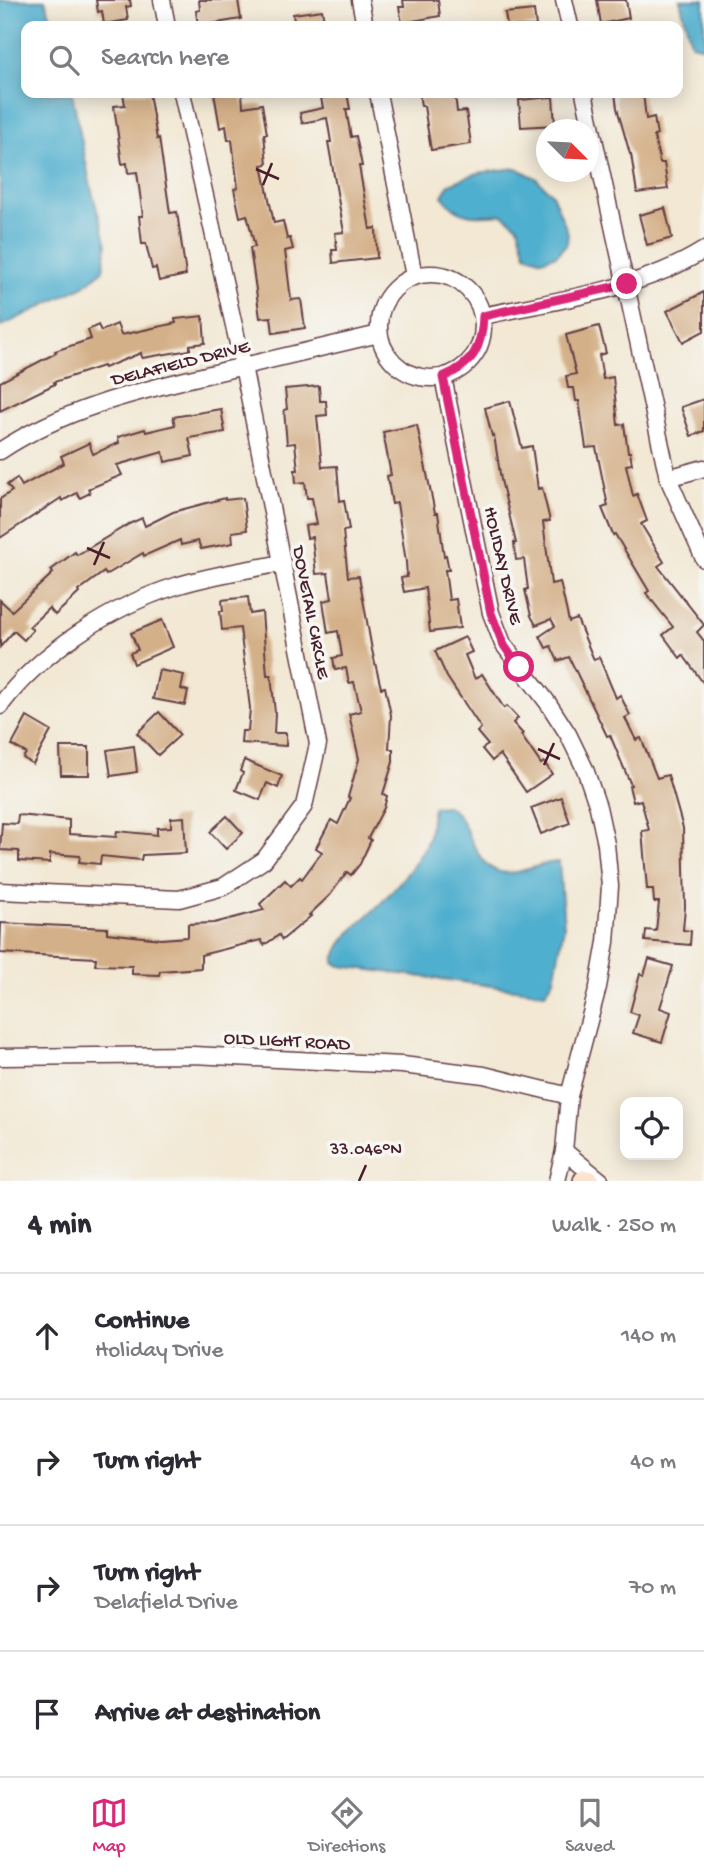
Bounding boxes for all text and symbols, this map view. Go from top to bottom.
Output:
search box [21,21,683,98]
icon: search [45,41,83,79]
text: Search here [101,44,229,75]
north arrow [536,119,599,182]
route end [611,268,642,299]
street label: DELAFIELD DRIVE [107,336,253,393]
street label: HOLIDAY DRIVE [477,505,527,628]
street label: DOVETAIL CIRCLE [285,542,334,682]
route start [503,651,534,682]
street label: OLD LIGHT ROAD [223,1028,351,1057]
map controls [620,1097,683,1160]
button: locate [620,1097,683,1160]
text: 33.046°N [329,1140,402,1161]
text: 4 min [28,1209,91,1244]
text: Walk · 250 m [552,1213,676,1240]
text: Continue [95,1307,189,1338]
icon: ahead [28,1317,66,1355]
text: 140 m [621,1323,676,1350]
text: Holiday Drive [95,1338,223,1365]
icon: right [28,1443,66,1481]
text: Turn right [95,1447,199,1478]
text: 40 m [630,1449,676,1476]
text: Turn right [95,1559,199,1590]
icon: right [28,1569,66,1607]
text: 70 m [629,1575,676,1602]
text: Delafield Drive [95,1590,238,1617]
icon: arrive [28,1695,66,1733]
text: Arrive at destination [95,1699,320,1730]
tab: Map [90,1794,128,1859]
tab: Directions [308,1794,385,1859]
tab: Saved [565,1794,614,1859]

